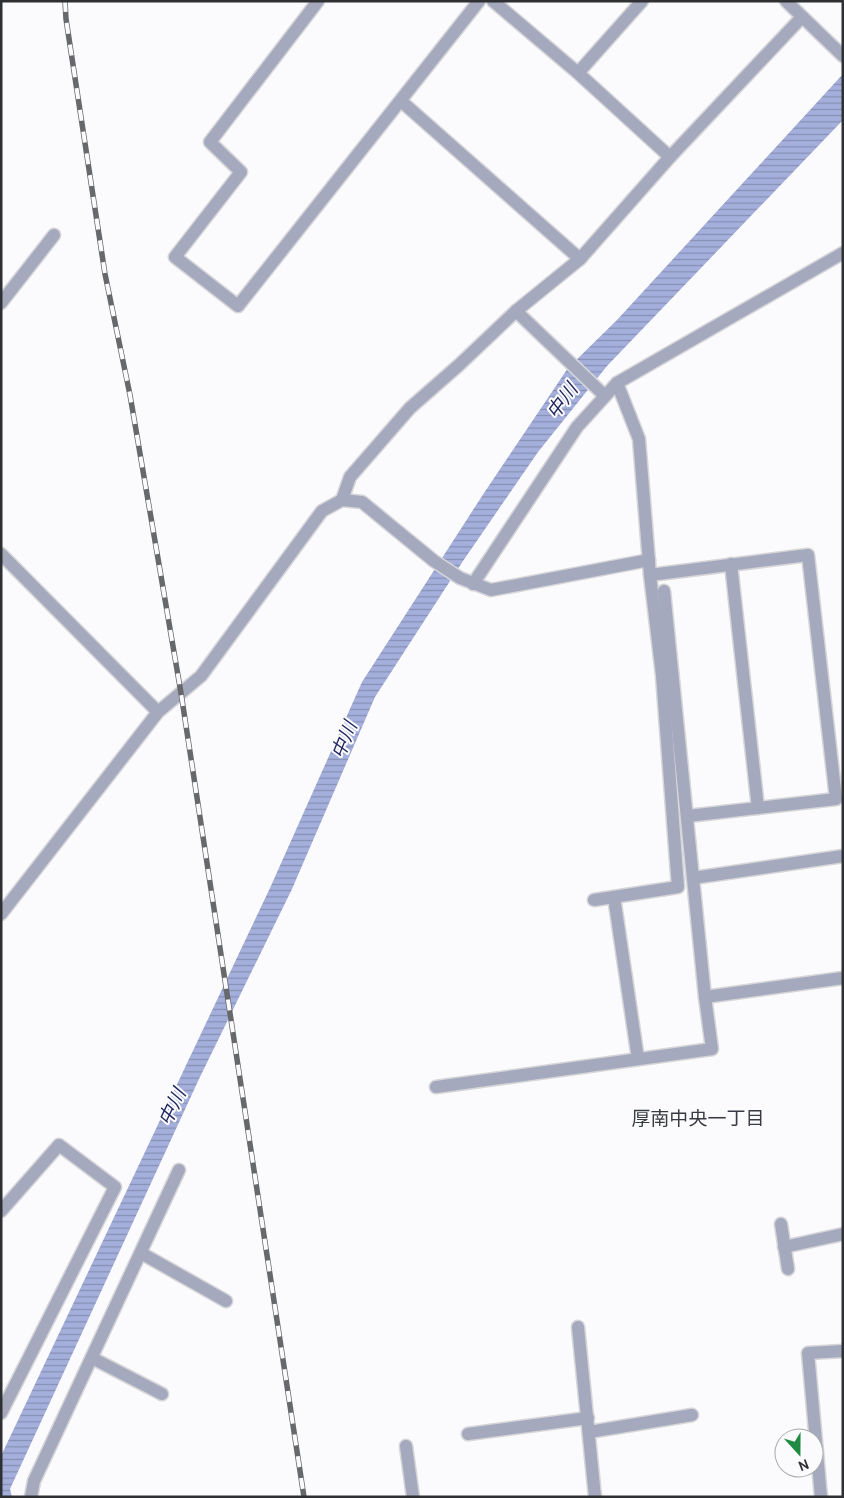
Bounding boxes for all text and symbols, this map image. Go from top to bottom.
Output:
water label: 中川 [542,377,584,423]
water label: 中川 [326,716,363,762]
water label: 中川 [153,1083,192,1129]
district label: 厚南中央一丁目 [631,1107,765,1130]
north arrow [774,1428,824,1478]
text: N [796,1455,812,1475]

